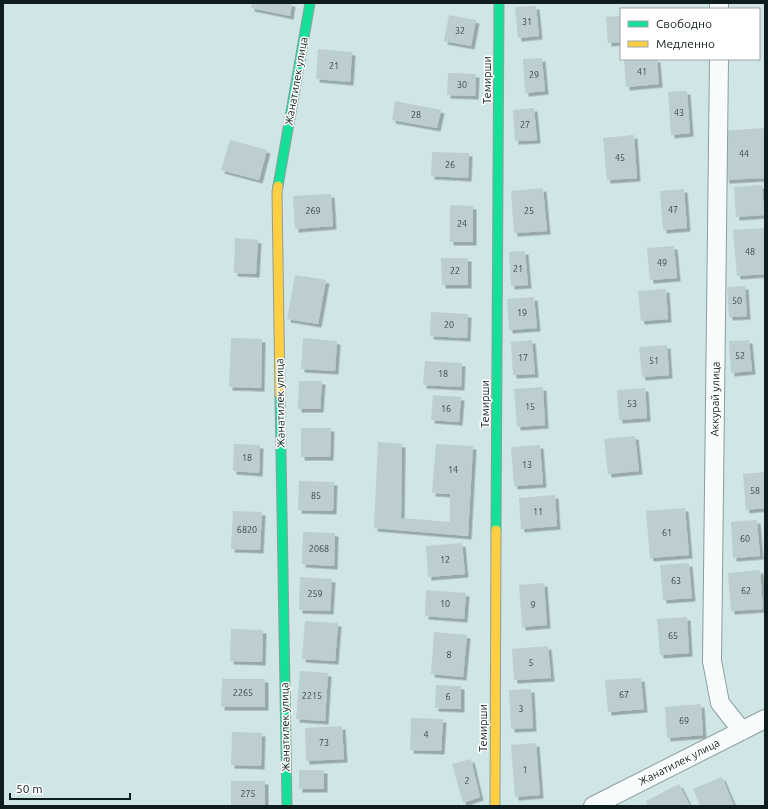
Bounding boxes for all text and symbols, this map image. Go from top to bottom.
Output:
legend [620,8,760,60]
house number: 31 [522,17,532,27]
text: Свободно [656,17,712,30]
house number: 32 [455,26,465,36]
street label: Жанатилек улица [282,36,310,126]
text: Медленно [656,37,715,50]
street label: Темирши [481,56,493,104]
house number: 21 [329,61,339,71]
house number: 41 [637,67,647,77]
house number: 29 [529,70,539,80]
house number: 30 [457,80,467,90]
house number: 43 [674,108,684,118]
house number: 28 [411,110,421,120]
house number: 27 [520,120,530,130]
house number: 44 [739,149,749,159]
house number: 45 [615,153,625,163]
house number: 26 [445,160,455,170]
house number: 47 [668,205,678,215]
house number: 269 [305,206,321,216]
house number: 25 [524,206,534,216]
house number: 24 [457,219,467,229]
house number: 48 [745,247,755,257]
house number: 49 [657,258,667,268]
house number: 21 [513,264,523,274]
house number: 22 [450,266,460,276]
house number: 50 [732,296,742,306]
house number: 19 [517,308,527,318]
house number: 20 [444,320,454,330]
house number: 52 [735,351,745,361]
house number: 17 [518,353,528,363]
house number: 51 [649,356,659,366]
street label: Жанатилек улица [273,358,287,448]
street label: Аккурай улица [708,361,722,437]
house number: 18 [438,369,448,379]
street label: Темирши [479,380,491,428]
house number: 53 [627,399,637,409]
house number: 15 [525,402,535,412]
house number: 16 [441,404,451,414]
house number: 18 [242,453,252,463]
house number: 13 [522,460,532,470]
house number: 14 [448,465,458,475]
house number: 58 [750,486,760,496]
house number: 85 [311,491,321,501]
house number: 11 [533,507,543,517]
house number: 6820 [237,525,257,535]
house number: 61 [662,528,672,538]
house number: 60 [740,534,750,544]
house number: 2068 [309,544,329,554]
house number: 12 [440,555,450,565]
house number: 63 [671,576,681,586]
house number: 62 [741,586,751,596]
house number: 259 [307,589,323,599]
house number: 10 [440,599,450,609]
house number: 9 [530,600,536,610]
house number: 65 [668,631,678,641]
house number: 8 [446,650,452,660]
house number: 5 [528,658,534,668]
street label: Жанатилек улица [278,682,292,772]
house number: 2265 [233,688,253,698]
house number: 67 [619,690,629,700]
house number: 2215 [302,691,322,701]
house number: 6 [445,692,451,702]
street label: Темирши [477,704,489,752]
house number: 3 [518,704,524,714]
house number: 69 [679,716,689,726]
house number: 4 [423,730,429,740]
street label: Жанатилек улица [636,736,722,788]
house number: 73 [319,738,329,748]
house number: 1 [522,765,528,775]
scale bar [10,775,130,801]
house number: 2 [464,776,470,786]
text: 50 m [16,782,43,795]
house number: 275 [240,789,256,799]

